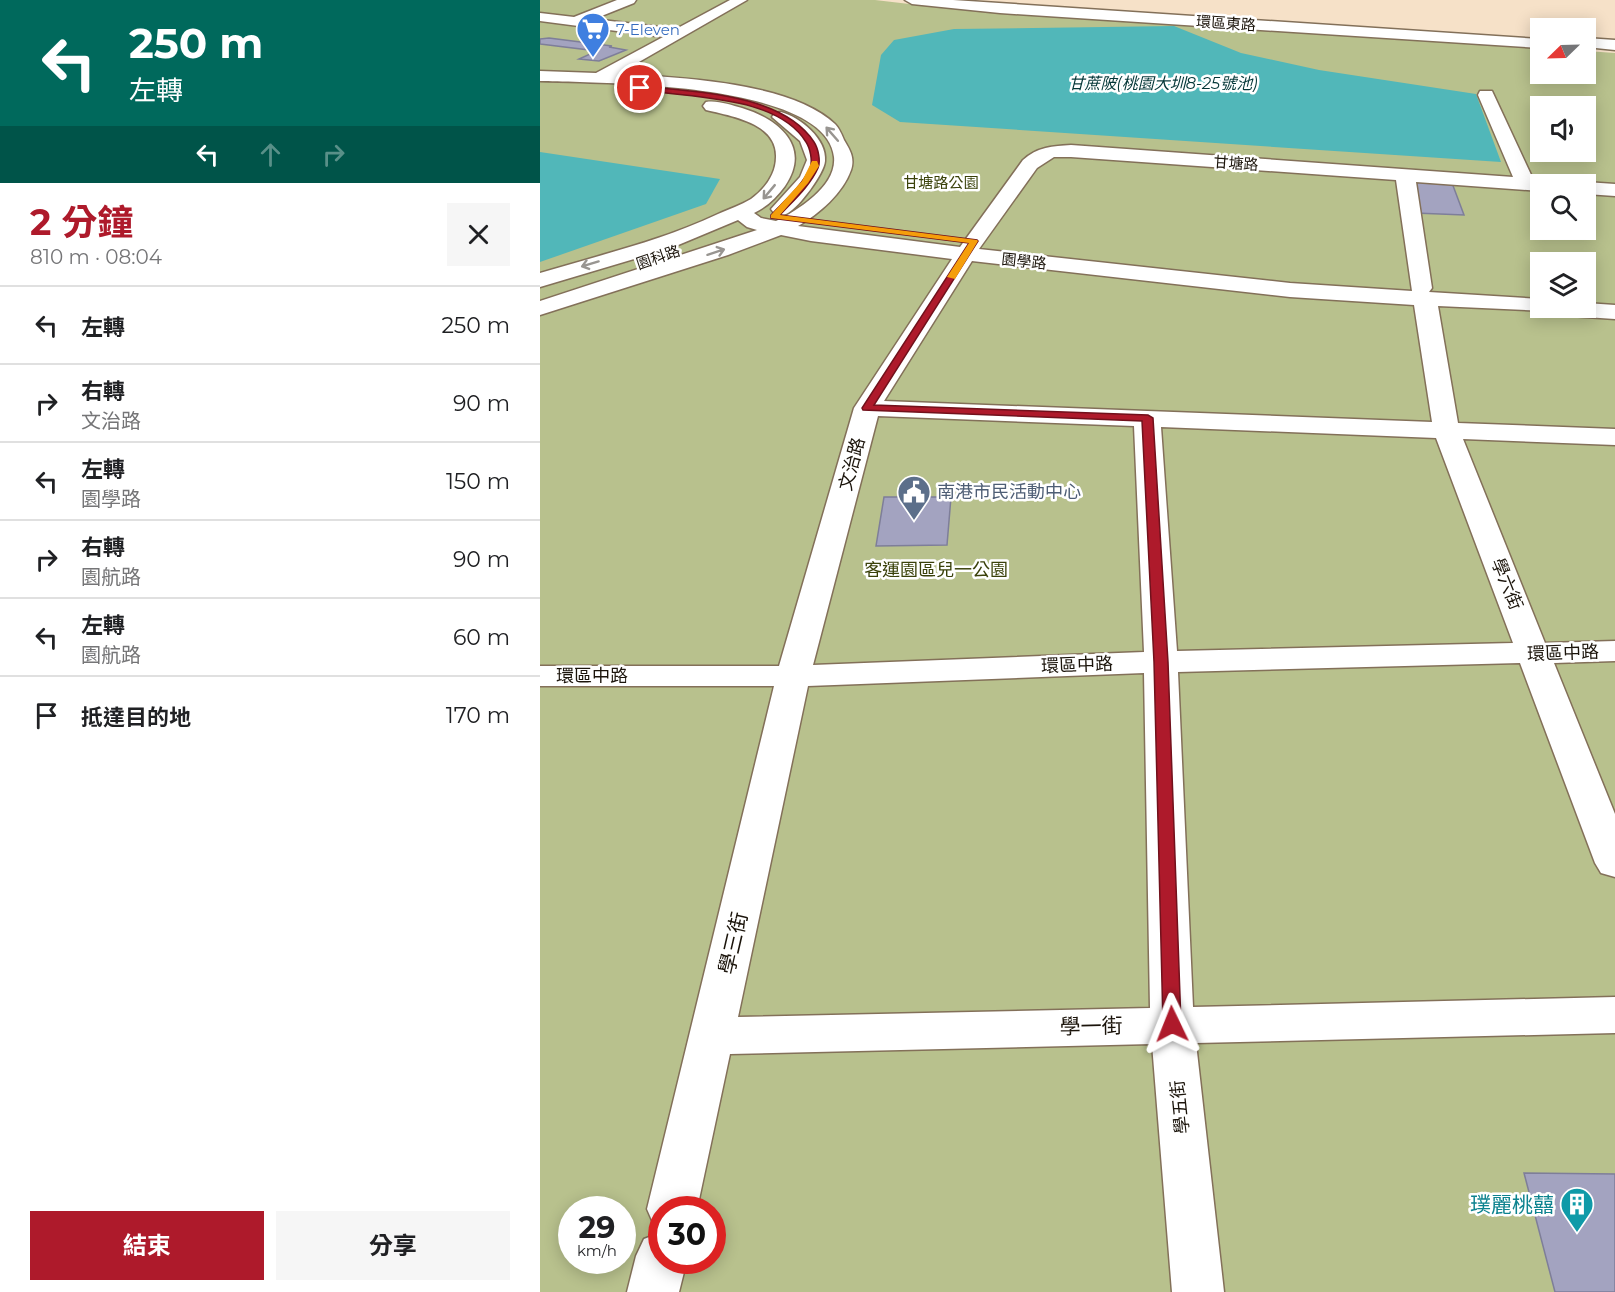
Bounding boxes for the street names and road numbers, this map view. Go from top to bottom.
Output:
street label: 環區東路 [1195,11,1257,35]
street label: 甘塘路 [1213,152,1259,174]
street label: 園科路 [634,241,682,273]
street label: 園學路 [1001,249,1047,273]
street label: 文治路 [834,435,870,493]
street label: 學六街 [1487,555,1527,613]
street label: 環區中路 [1527,641,1599,665]
street label: 環區中路 [1041,653,1113,677]
street label: 環區中路 [556,665,628,687]
street label: 學三街 [714,909,752,977]
street label: 學一街 [1059,1013,1123,1039]
street label: 學五街 [1166,1079,1194,1135]

